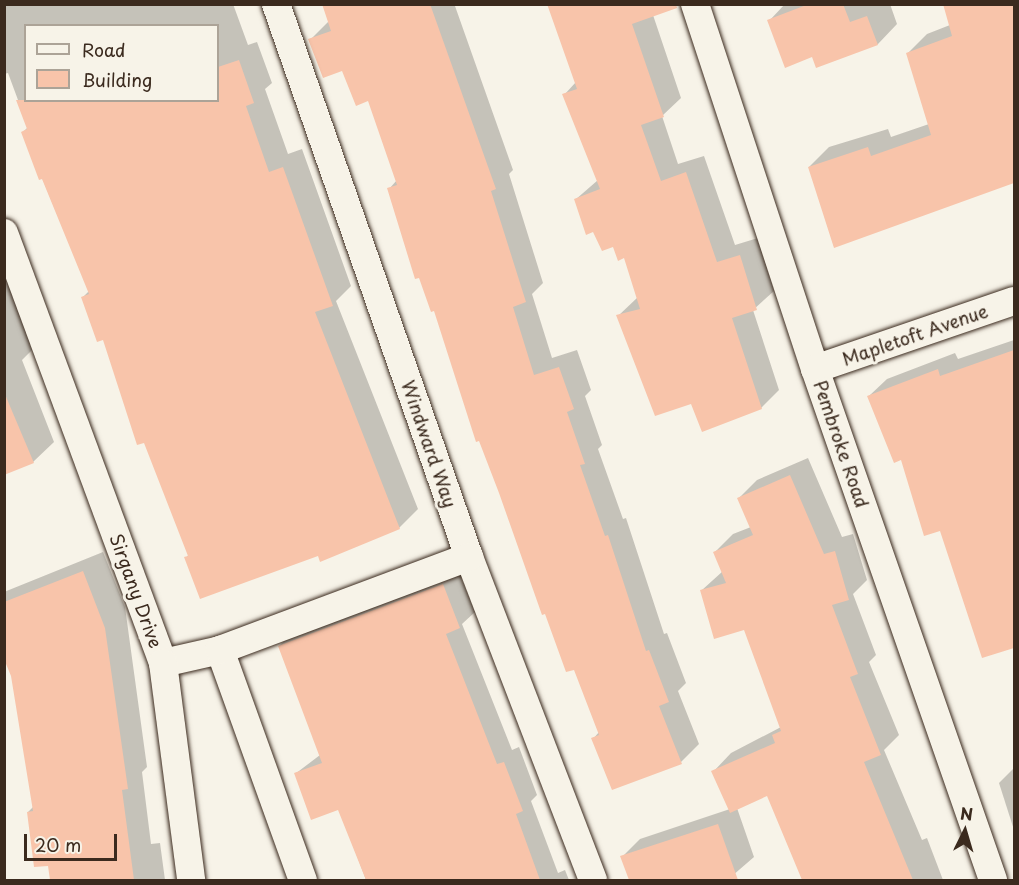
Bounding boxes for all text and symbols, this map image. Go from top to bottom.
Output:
legend [24,24,219,102]
text: Road [82,36,126,63]
text: Building [82,66,152,93]
street label: Mapletoft Avenue [840,300,990,370]
street label: Windward Way [397,377,461,511]
street label: Pembroke Road [809,377,873,511]
street label: Sirgany Drive [105,531,167,651]
north arrow [935,801,995,861]
text: N [959,801,974,826]
scale bar [27,822,120,860]
text: 20 m [35,831,81,858]

